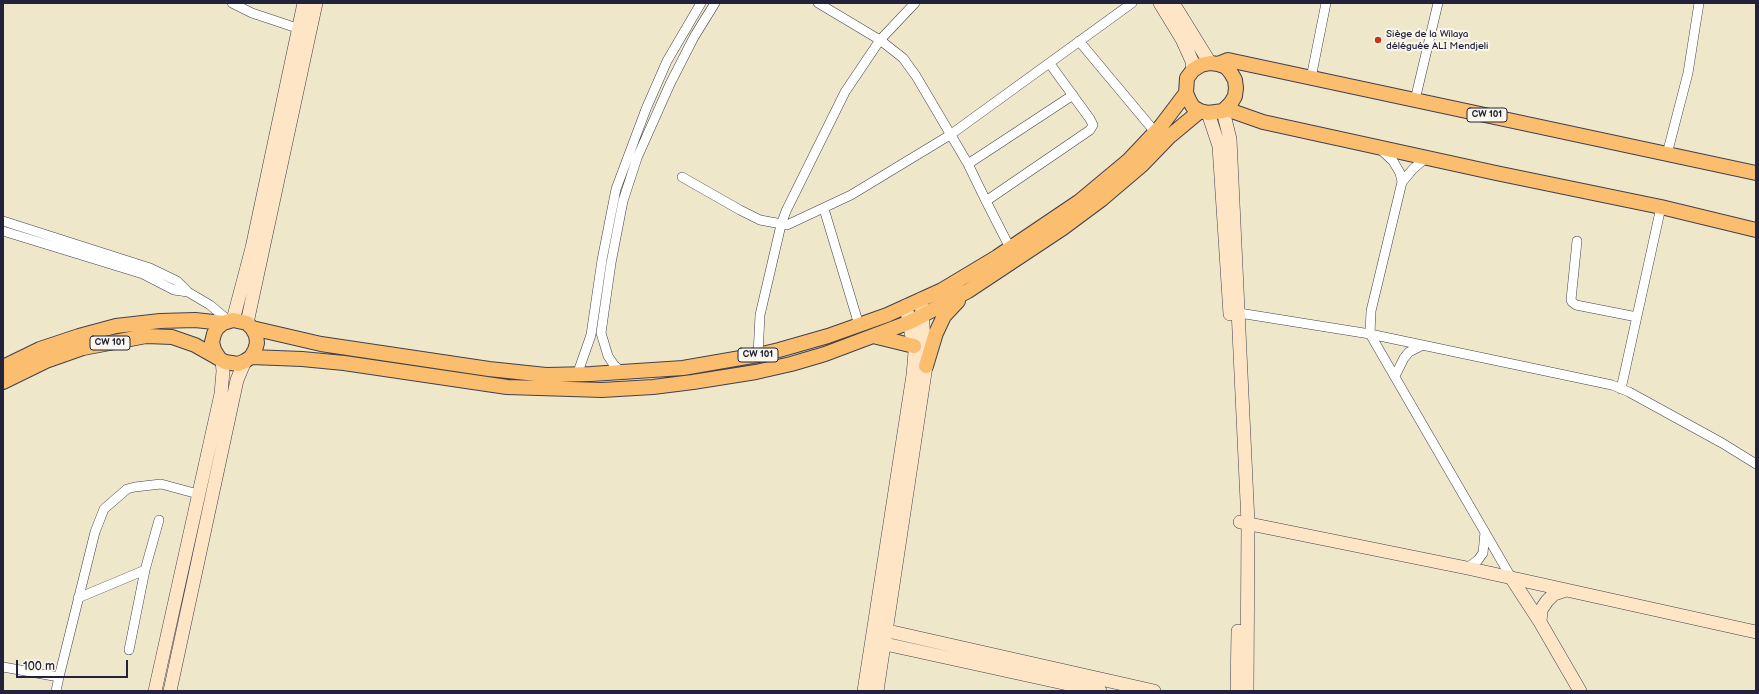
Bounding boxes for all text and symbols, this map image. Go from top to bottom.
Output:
place label: Siège de la Wilaya déléguée ALI Mendjeli [1386,28,1488,52]
marker: Siège de la Wilaya déléguée ALI Mendjeli [1373,35,1383,45]
road number: CW 101 [1467,108,1507,122]
road number: CW 101 [90,336,130,350]
road number: CW 101 [738,348,778,362]
scale bar [18,652,130,678]
text: 100 m [23,659,55,674]

